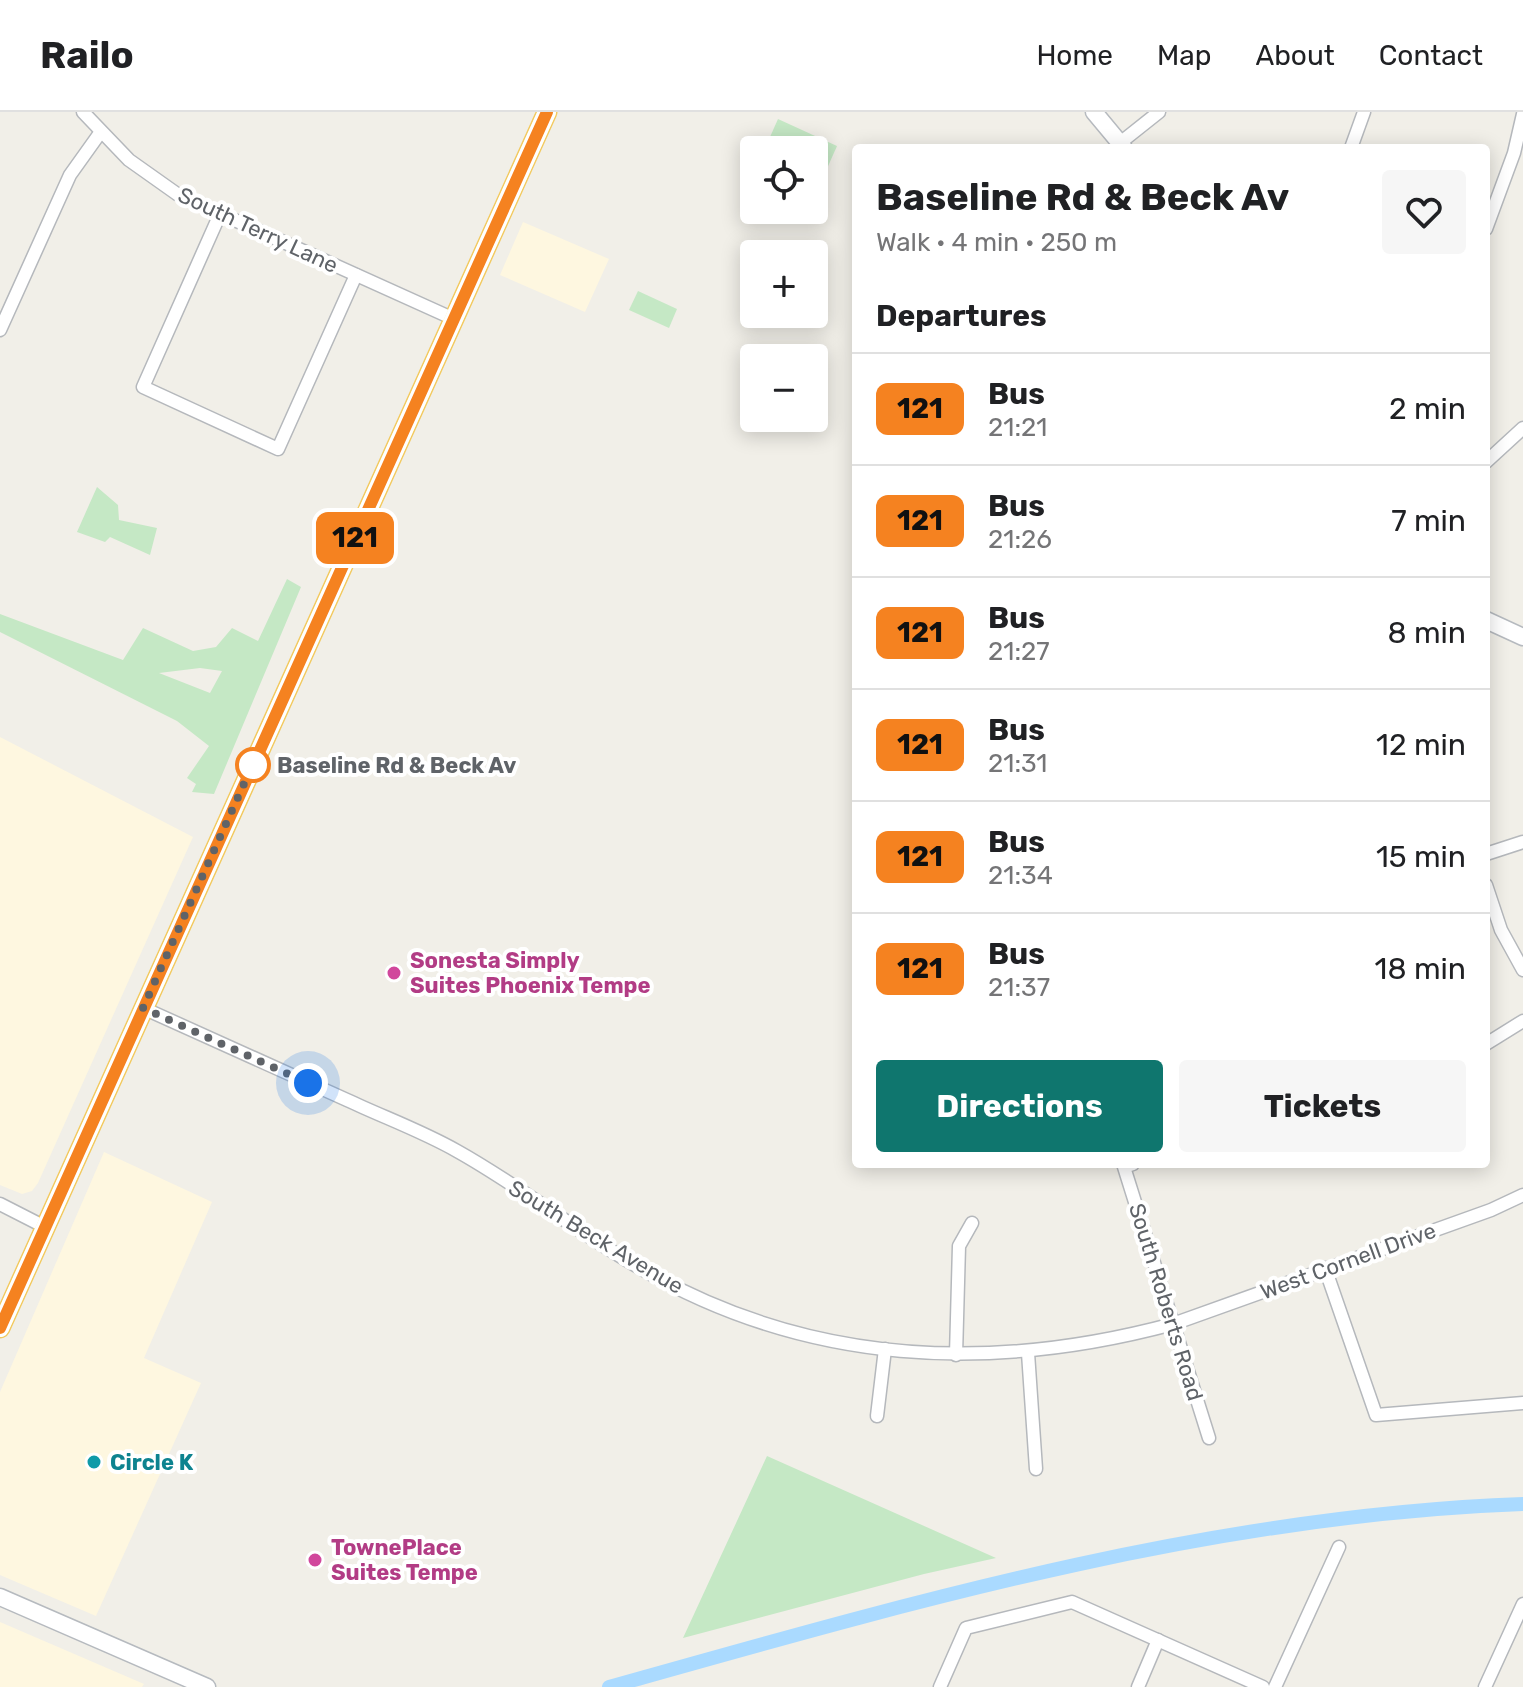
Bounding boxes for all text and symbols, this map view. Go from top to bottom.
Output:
text: Railo [40,32,134,78]
text: Home [1036,39,1113,72]
text: Map [1157,39,1211,72]
text: About [1255,39,1335,72]
text: Contact [1379,39,1483,72]
map controls [740,136,828,432]
button: locate [740,136,828,224]
button: heart [1382,170,1466,254]
text: Baseline Rd & Beck Av [876,174,1289,220]
street label: South Terry Lane [174,181,342,279]
text: Walk · 4 min · 250 m [876,227,1117,258]
button: + [740,240,828,328]
text: Departures [876,298,1047,334]
button: − [740,344,828,432]
text: Bus [988,376,1045,412]
text: 2 min [1389,391,1466,427]
text: 121 [897,392,943,425]
text: 21:21 [988,412,1047,443]
text: Bus [988,488,1045,524]
text: 7 min [1391,503,1466,539]
text: 121 [897,504,943,537]
line badge: 121 [309,512,401,564]
text: 121 [332,521,378,554]
text: 21:26 [988,524,1052,555]
text: Bus [988,600,1045,636]
text: 8 min [1387,615,1466,651]
text: 121 [897,616,943,649]
text: 21:27 [988,636,1050,667]
text: Bus [988,712,1045,748]
text: 12 min [1376,727,1466,763]
text: 121 [897,728,943,761]
marker: Baseline Rd & Beck Av [236,748,270,782]
text: 21:31 [988,748,1047,779]
place label: Baseline Rd & Beck Av [277,752,516,779]
text: Bus [988,824,1045,860]
text: 15 min [1376,839,1466,875]
text: 121 [897,840,943,873]
text: 21:34 [988,860,1053,891]
text: Bus [988,936,1045,972]
place label: Sonesta Simply Suites Phoenix Tempe [410,947,651,999]
text: 18 min [1375,951,1466,987]
text: 121 [897,952,943,985]
marker: Sonesta Simply Suites Phoenix Tempe [385,964,403,982]
text: 21:37 [988,972,1050,1003]
button: Directions [876,1060,1163,1152]
button: Tickets [1179,1060,1466,1152]
your location [288,1063,328,1103]
street label: South Beck Avenue [504,1174,688,1300]
street label: South Roberts Road [1123,1200,1209,1404]
street label: West Cornell Drive [1256,1217,1440,1305]
place label: Circle K [110,1449,194,1476]
marker: Circle K [85,1453,103,1471]
place label: TownePlace Suites Tempe [331,1534,478,1586]
marker: TownePlace Suites Tempe [306,1551,324,1569]

